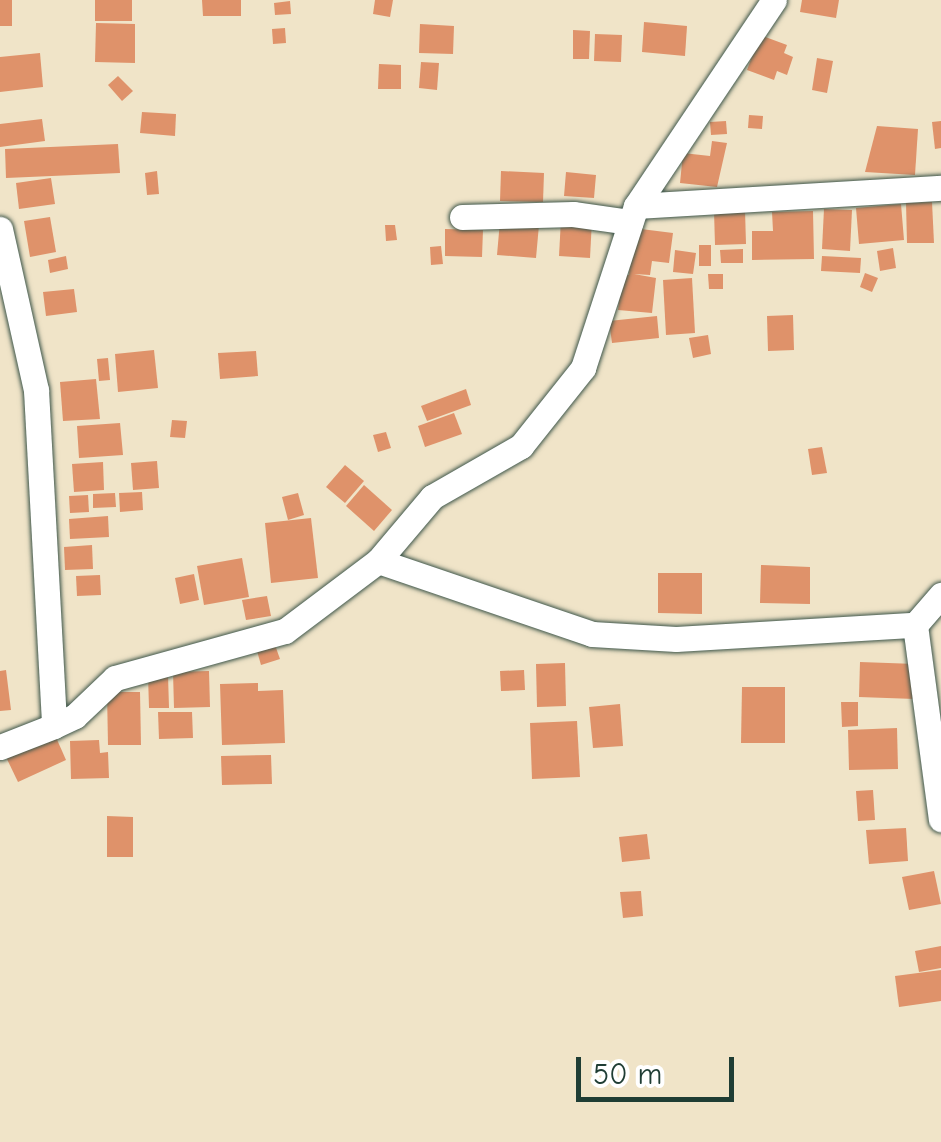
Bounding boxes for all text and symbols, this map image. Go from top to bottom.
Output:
scale bar [581,1037,738,1099]
text: 50 m [593,1057,662,1092]

